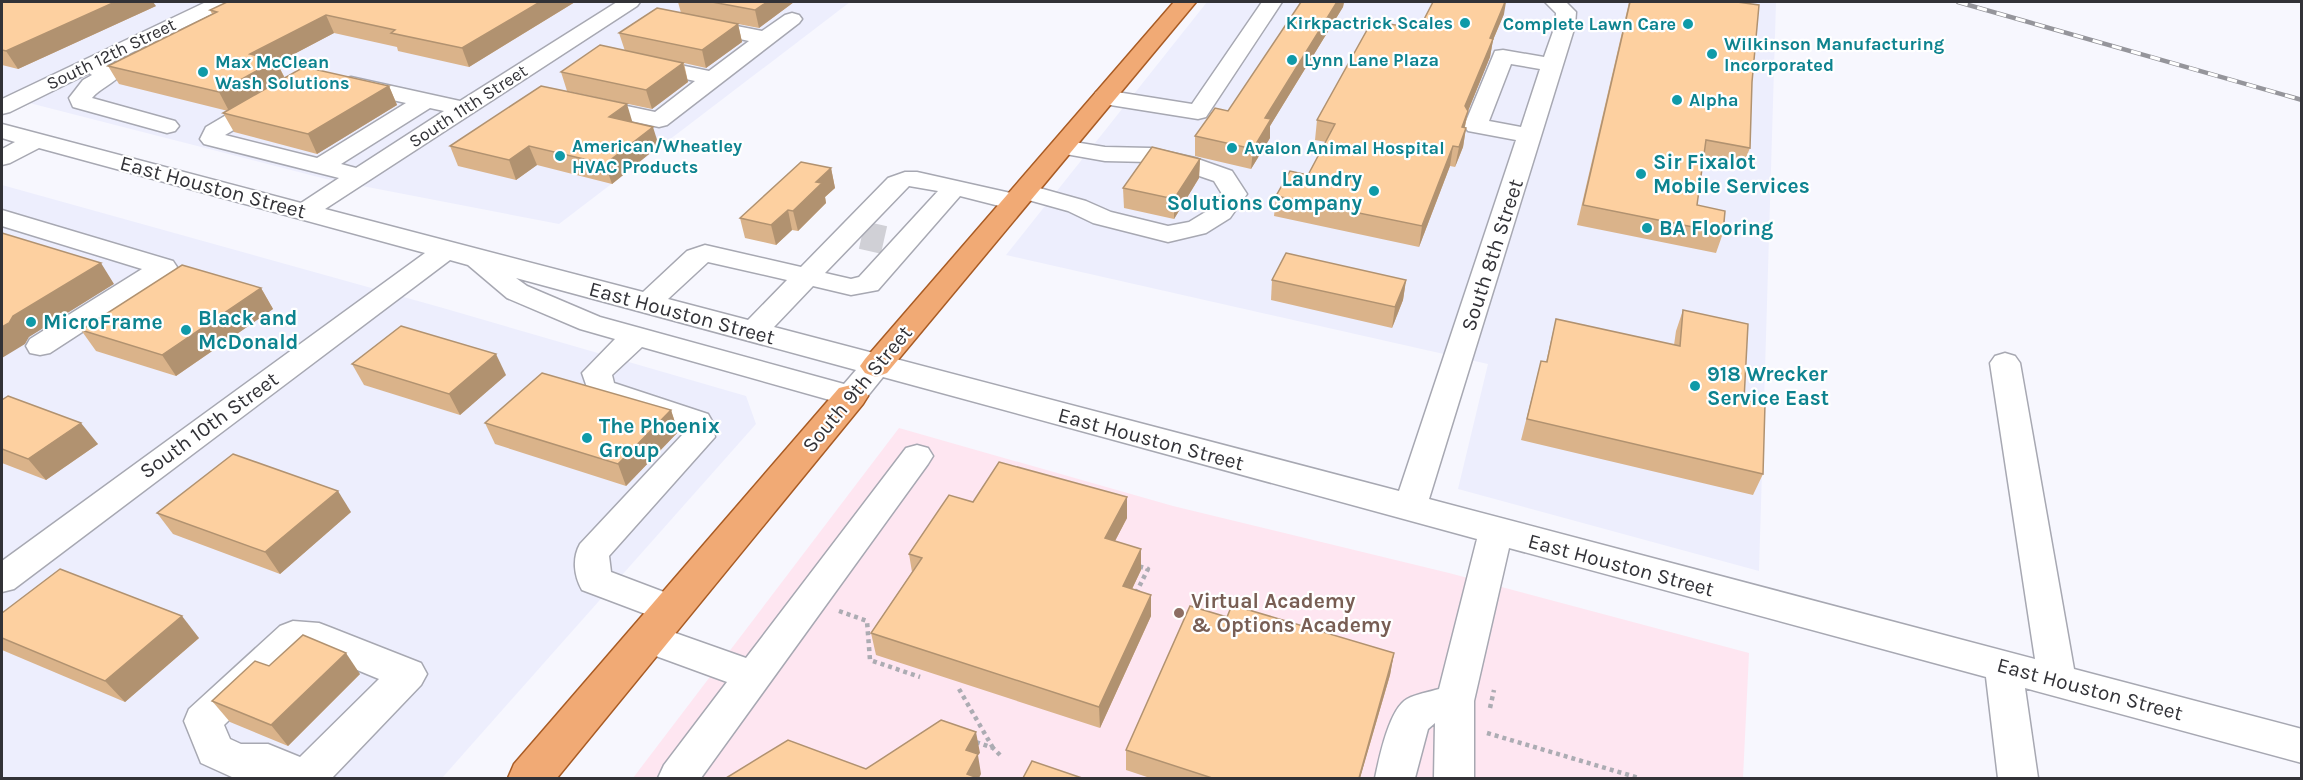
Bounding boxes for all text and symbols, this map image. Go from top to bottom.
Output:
place label: Kirkpactrick Scales [1286,12,1453,34]
street label: South 12th Street [43,13,179,95]
place label: Complete Lawn Care [1503,13,1676,35]
marker: Kirkpactrick Scales [1458,16,1472,30]
marker: Complete Lawn Care [1681,17,1695,31]
place label: Wilkinson Manufacturing Incorporated [1724,33,1945,76]
marker: Wilkinson Manufacturing Incorporated [1705,47,1719,61]
place label: Lynn Lane Plaza [1304,49,1439,71]
place label: Max McClean Wash Solutions [215,51,349,94]
marker: Lynn Lane Plaza [1285,53,1299,67]
street label: South 11th Street [405,59,532,152]
marker: Max McClean Wash Solutions [196,65,210,79]
place label: Alpha [1689,89,1738,111]
marker: Alpha [1670,93,1684,107]
place label: American/Wheatley HVAC Products [572,135,742,178]
place label: Avalon Animal Hospital [1244,137,1445,159]
marker: Avalon Animal Hospital [1225,141,1239,155]
marker: American/Wheatley HVAC Products [553,149,567,163]
place label: Sir Fixalot Mobile Services [1653,150,1810,198]
street label: East Houston Street [118,151,309,223]
place label: Laundry Solutions Company [1167,167,1362,215]
marker: Sir Fixalot Mobile Services [1634,167,1648,181]
street label: South 8th Street [1456,176,1528,334]
marker: Laundry Solutions Company [1367,184,1381,198]
place label: BA Flooring [1659,216,1773,240]
marker: BA Flooring [1640,221,1654,235]
street label: East Houston Street [587,277,778,349]
place label: Black and McDonald [198,306,298,354]
place label: MicroFrame [43,310,163,334]
marker: MicroFrame [24,315,38,329]
street label: South 9th Street [797,321,917,457]
marker: Black and McDonald [179,323,193,337]
place label: 918 Wrecker Service East [1707,362,1829,410]
street label: South 10th Street [135,367,283,483]
marker: 918 Wrecker Service East [1688,379,1702,393]
street label: East Houston Street [1056,403,1247,475]
place label: The Phoenix Group [599,414,720,462]
marker: The Phoenix Group [580,431,594,445]
street label: East Houston Street [1526,529,1717,601]
place label: Virtual Academy & Options Academy [1191,589,1392,637]
marker: Virtual Academy & Options Academy [1172,606,1186,620]
street label: East Houston Street [1995,653,2186,725]

